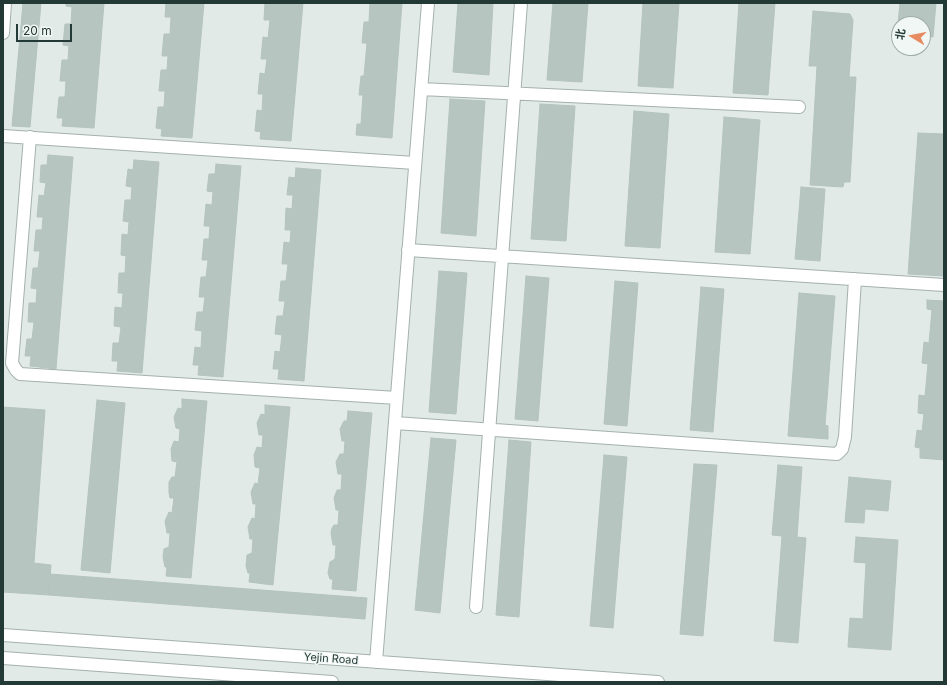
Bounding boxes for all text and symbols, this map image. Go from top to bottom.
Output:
scale bar [18,16,74,42]
north arrow [891,16,931,56]
text: 20 m [23,23,52,38]
text: 北 [892,27,908,41]
street label: Yejin Road [303,651,359,667]

